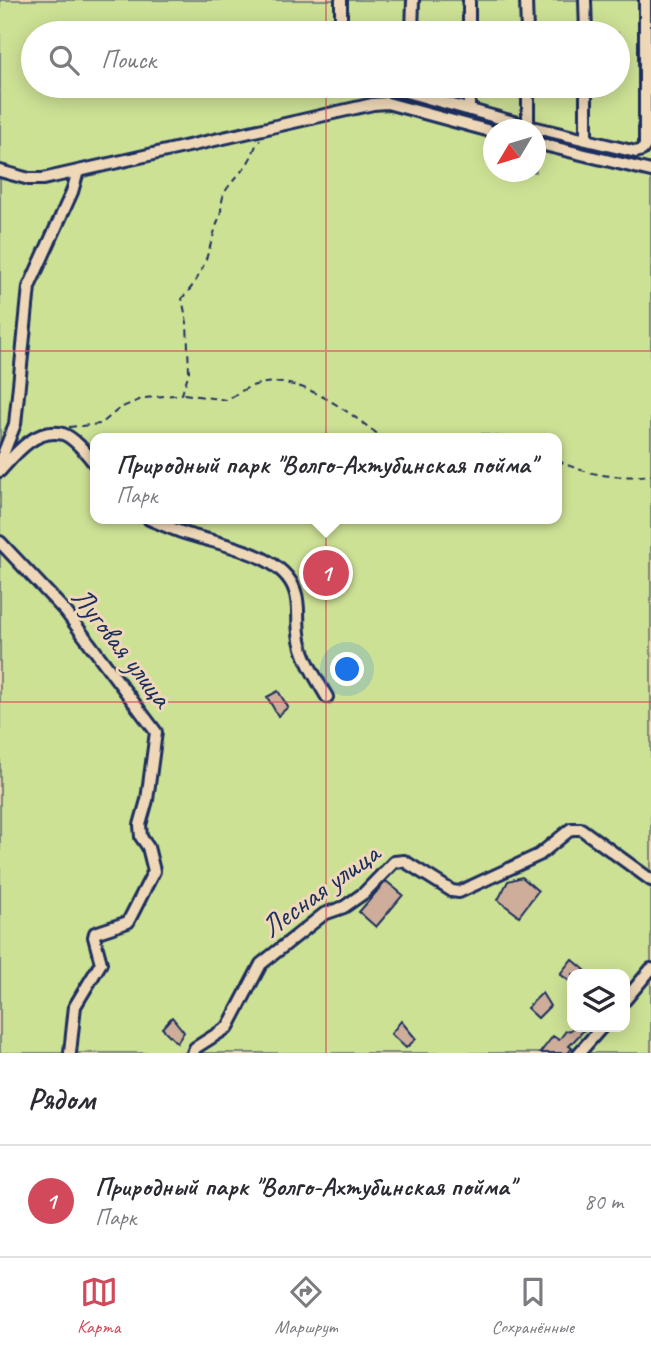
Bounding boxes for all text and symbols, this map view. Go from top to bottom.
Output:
search box [21,21,630,98]
icon: search [45,41,83,79]
text: Поиск [101,43,156,76]
north arrow [483,119,546,182]
popup [90,433,562,524]
text: Природный парк "Волго-Ахтубинская пойма" [116,448,536,481]
text: Парк [116,481,157,510]
pin: 1 [303,547,349,599]
street label: Луговая улица [63,579,182,716]
your location [330,652,364,686]
street label: Лесная улица [253,833,389,946]
map controls [567,969,630,1032]
button: layers [567,969,630,1032]
text: Рядом [28,1080,95,1118]
text: Природный парк "Волго-Ахтубинская пойма" [95,1170,515,1203]
text: 1 [46,1187,56,1216]
text: 80 m [584,1187,623,1216]
text: Парк [95,1203,136,1232]
tab: Карта [77,1273,120,1339]
tab: Маршрут [275,1273,337,1339]
tab: Сохранённые [491,1273,574,1339]

